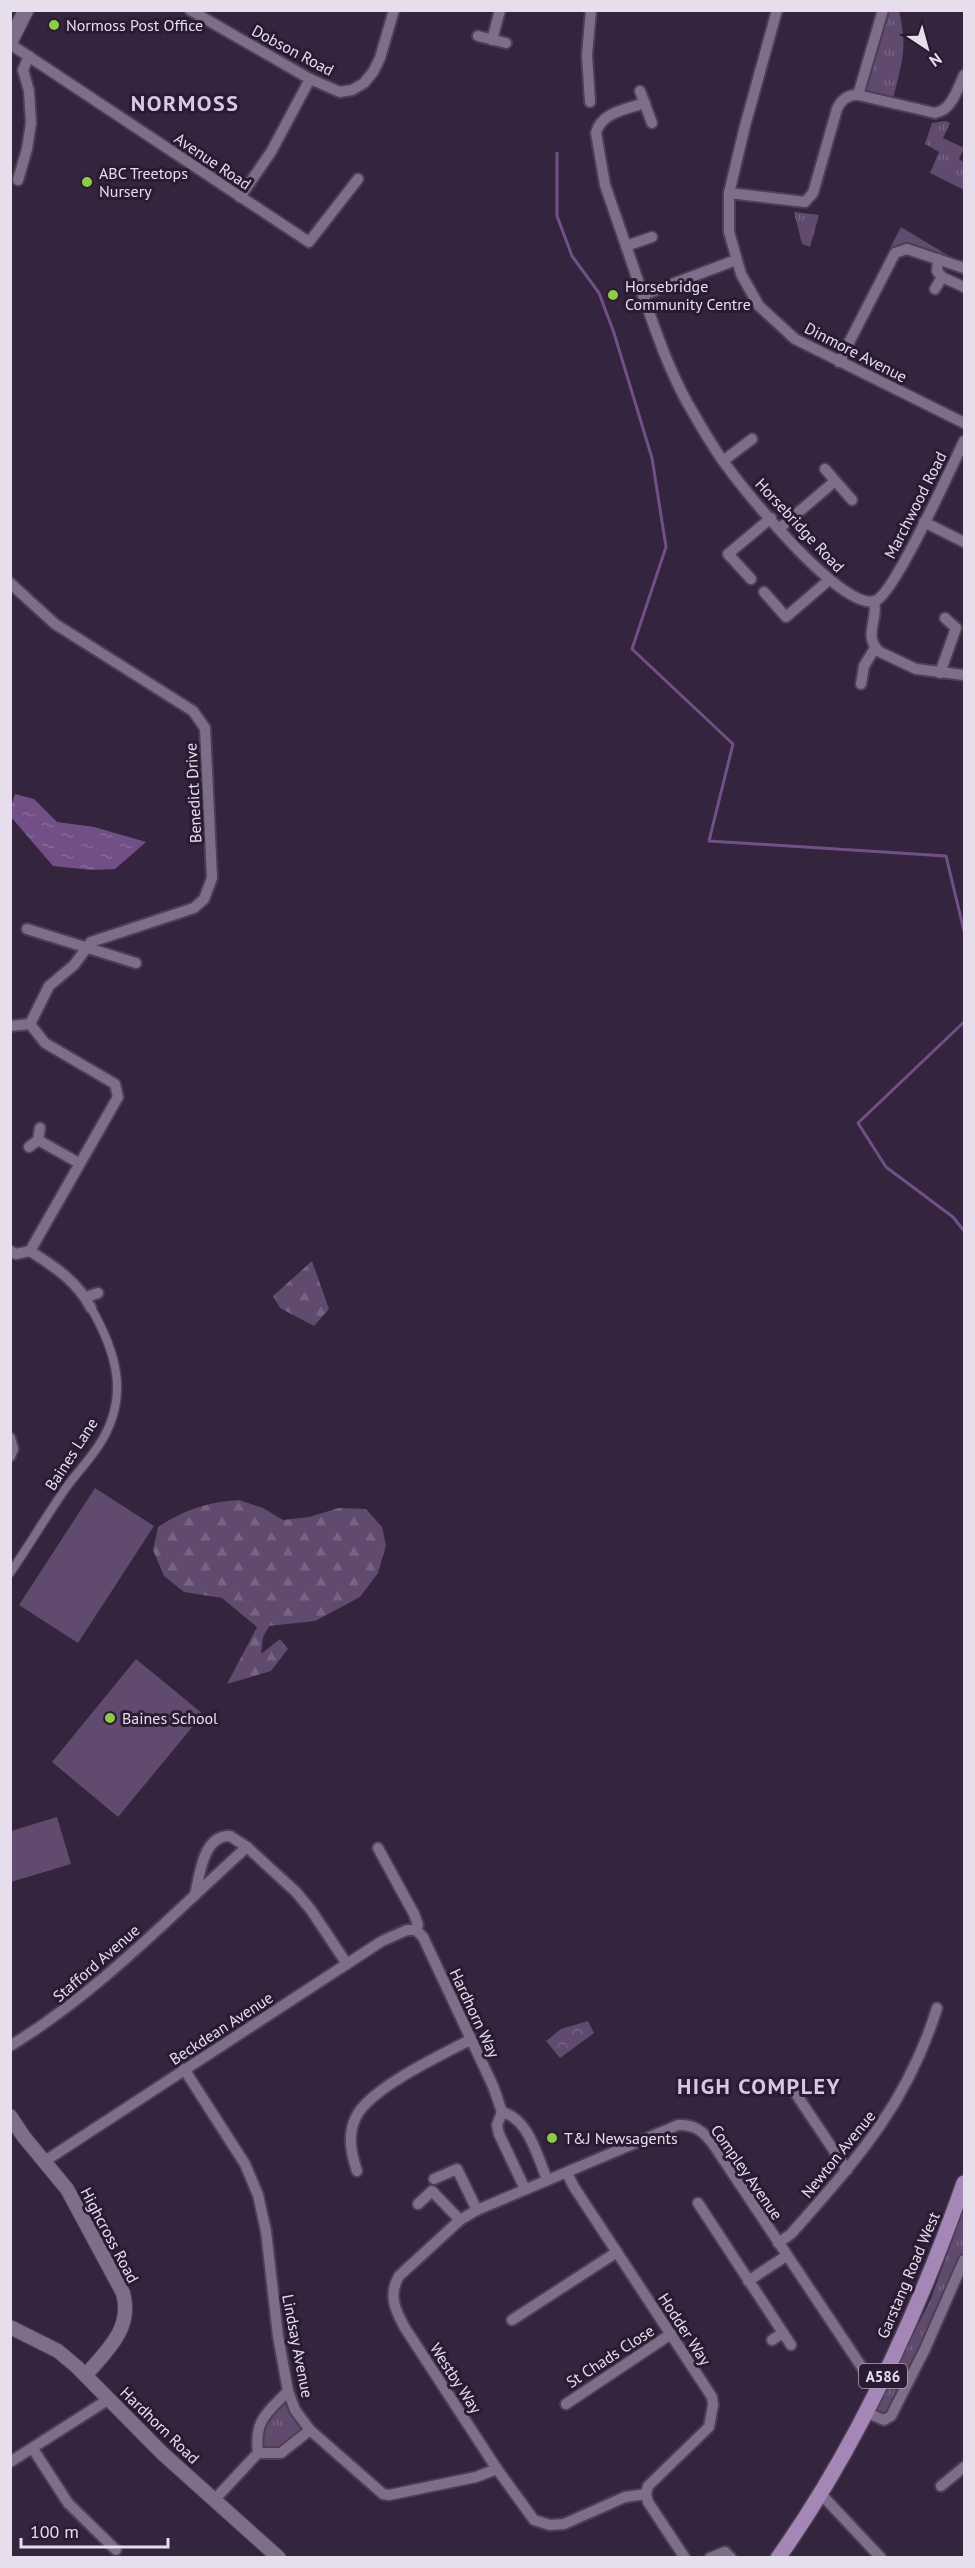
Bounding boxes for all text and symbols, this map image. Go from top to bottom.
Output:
place label: Normoss Post Office [66,15,203,35]
marker: Normoss Post Office [47,18,61,32]
north arrow [897,18,957,78]
street label: Dobson Road [249,20,337,80]
text: N [926,49,946,71]
district label: NORMOSS [131,89,239,117]
street label: Avenue Road [171,128,255,194]
place label: ABC Treetops Nursery [99,163,188,201]
marker: ABC Treetops Nursery [80,175,94,189]
place label: Horsebridge Community Centre [625,276,751,314]
marker: Horsebridge Community Centre [606,288,620,302]
street label: Dinmore Avenue [801,318,911,386]
street label: Marchwood Road [879,448,951,562]
street label: Horsebridge Road [751,474,849,576]
street label: Benedict Drive [180,743,206,843]
street label: Baines Lane [40,1414,102,1494]
place label: Baines School [122,1708,218,1728]
marker: Baines School [103,1711,117,1725]
street label: Stafford Avenue [49,1920,143,2006]
street label: Hardhorn Way [446,1965,505,2061]
street label: Beckdean Avenue [166,1987,276,2069]
district label: HIGH COMPLEY [677,2072,841,2100]
street label: Newton Avenue [797,2106,879,2202]
street label: Compley Avenue [707,2120,787,2224]
place label: T&J Newsagents [564,2128,678,2148]
marker: T&J Newsagents [545,2131,559,2145]
street label: Highcross Road [76,2184,144,2286]
street label: Garstang Road West [872,2208,944,2341]
street label: Hodder Way [654,2289,716,2369]
street label: Lindsay Avenue [278,2292,318,2400]
street label: St Chads Close [562,2320,658,2392]
street label: Westby Way [426,2339,487,2418]
road number: A586 [859,2364,907,2388]
street label: Hardhorn Road [116,2382,204,2468]
scale bar [21,2511,168,2549]
text: 100 m [30,2520,79,2543]

